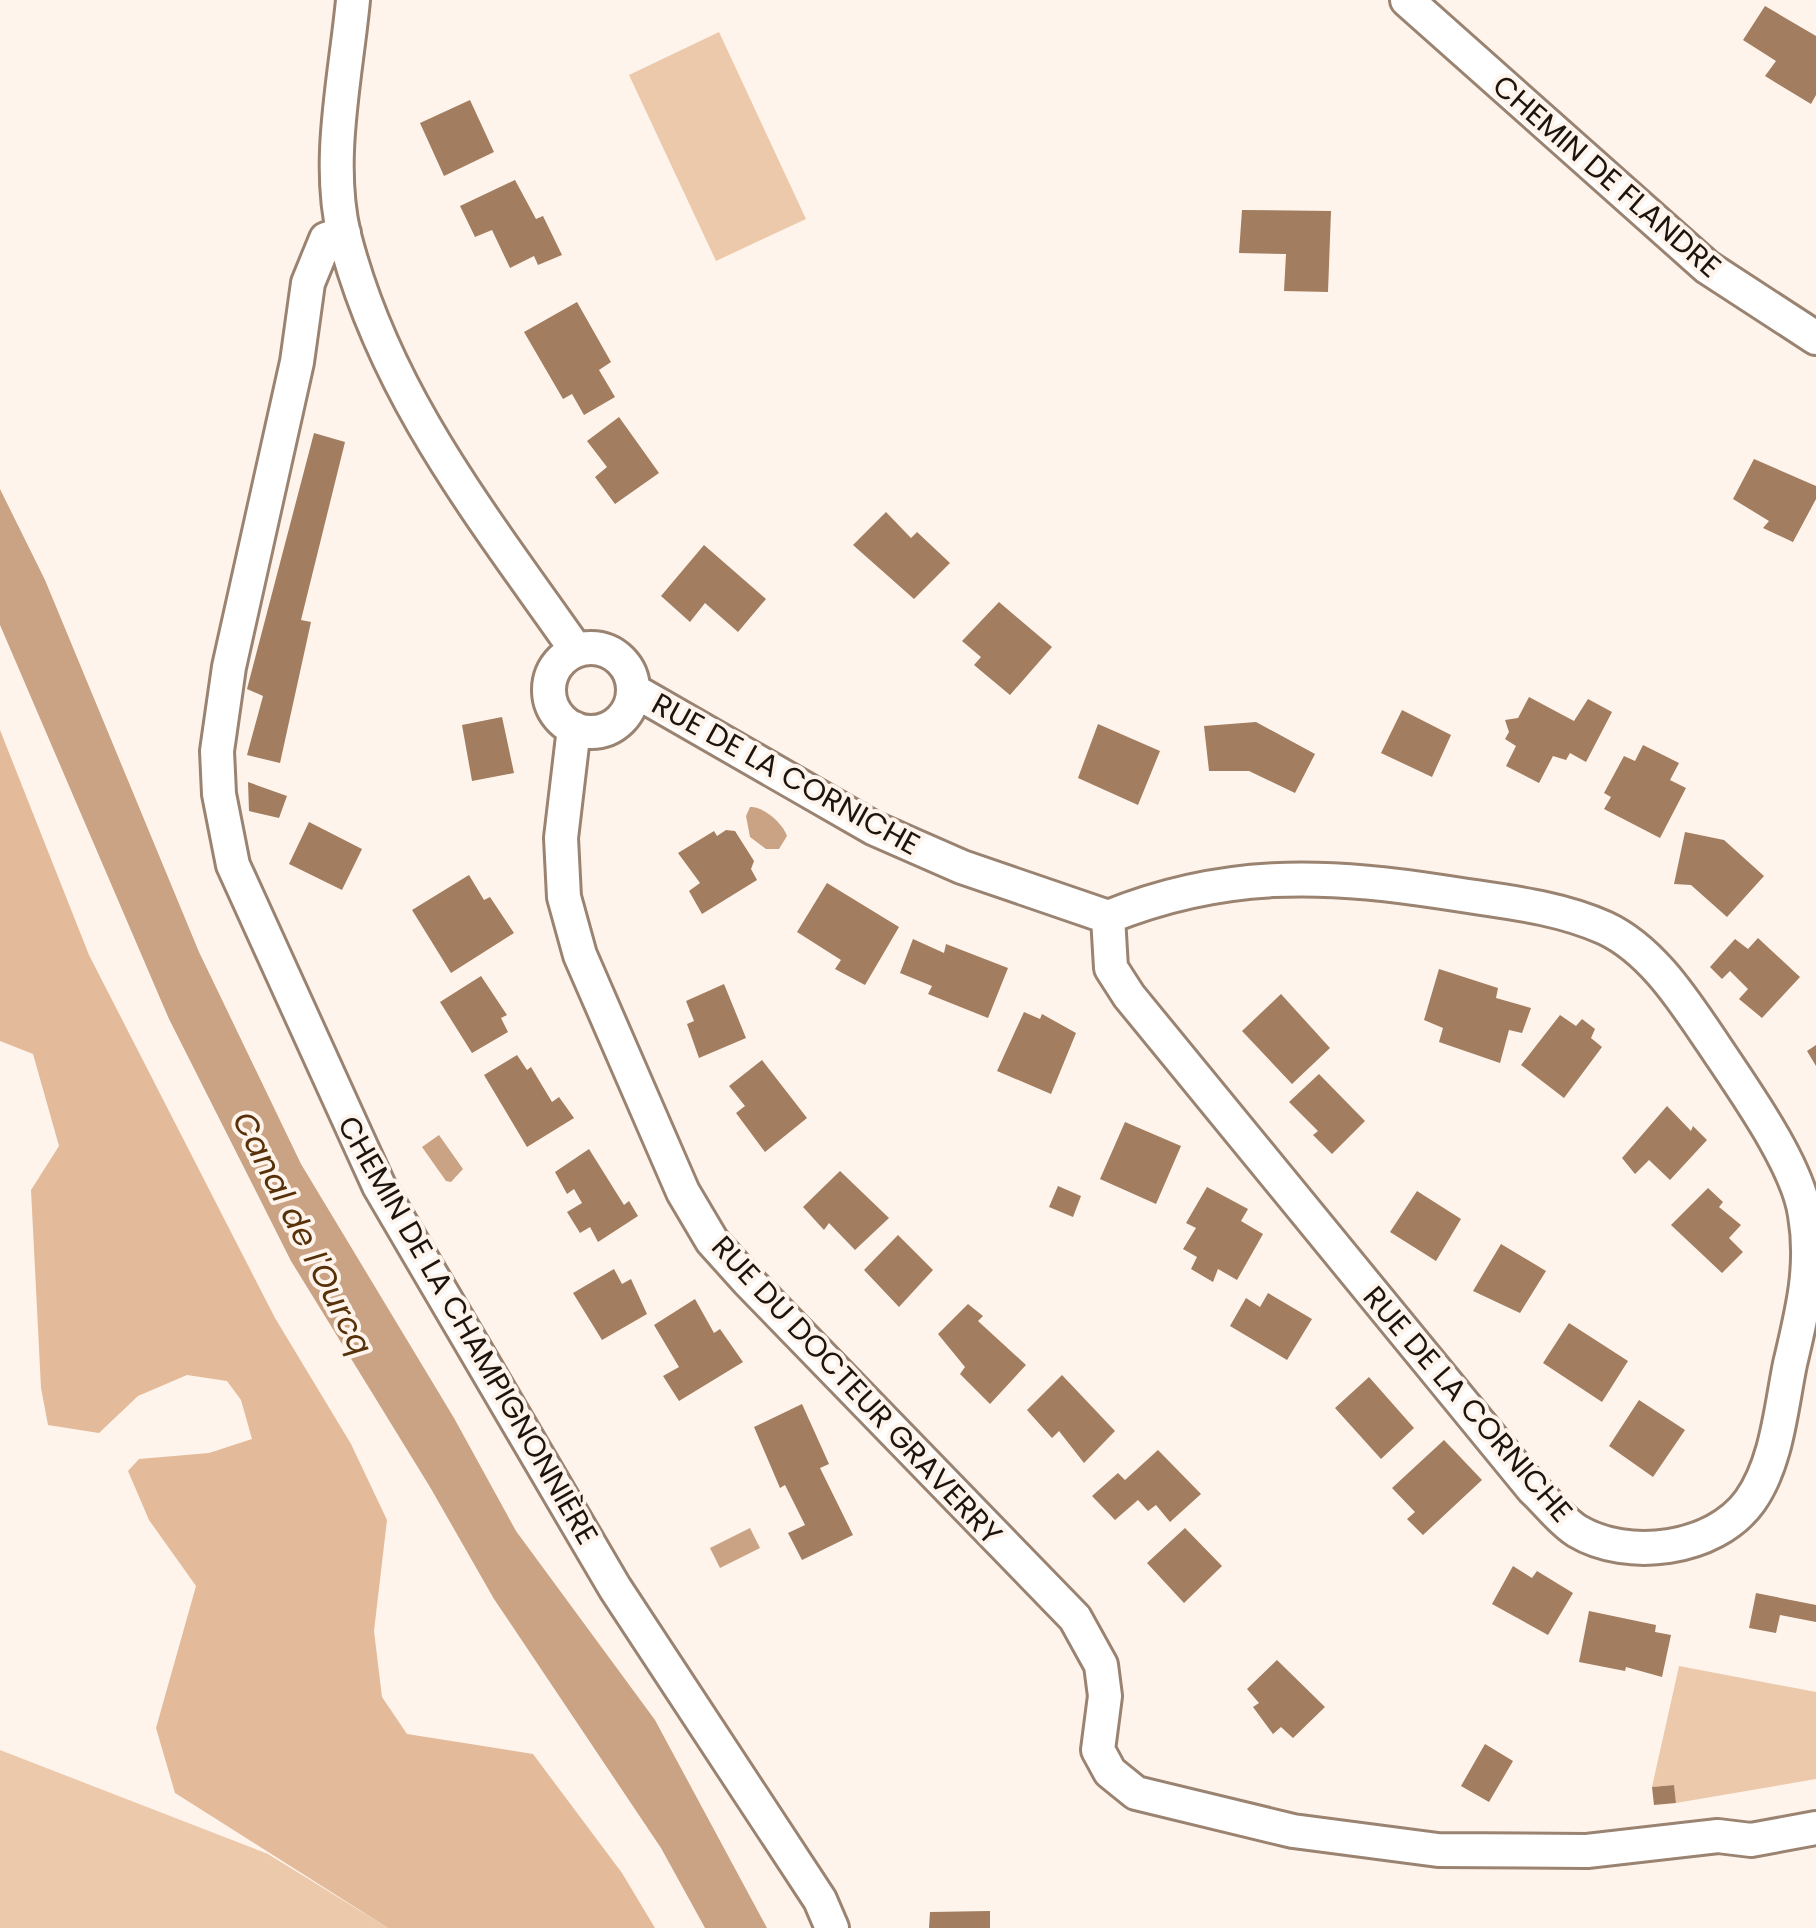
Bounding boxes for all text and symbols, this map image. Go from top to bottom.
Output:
street label: CHEMIN DE FLANDRE [1483,64,1731,288]
street label: RUE DE LA CORNICHE [644,682,928,866]
water label: Canal de l'Ourcq [222,1103,384,1363]
street label: CHEMIN DE LA CHAMPIGNONNIÈRE [327,1108,609,1552]
street label: RUE DU DOCTEUR GRAVERRY [702,1226,1012,1554]
street label: RUE DE LA CORNICHE [1353,1277,1583,1531]

